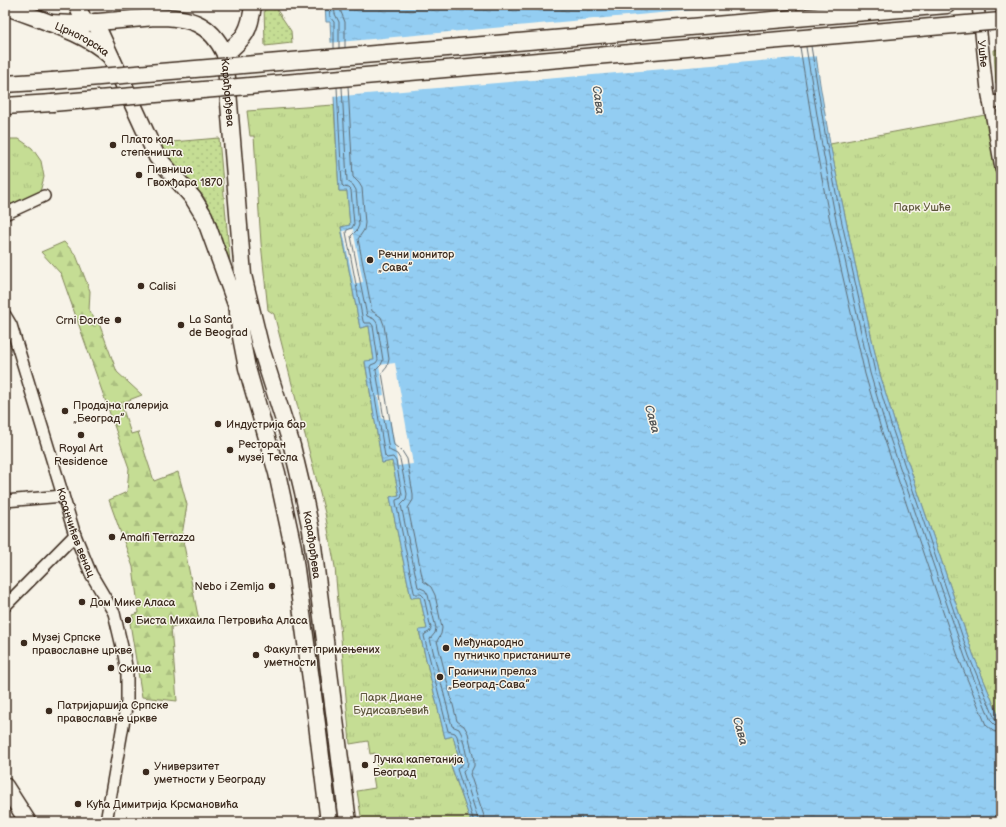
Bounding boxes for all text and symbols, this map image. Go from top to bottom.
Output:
street label: Црногорска [53,19,113,59]
street label: Ушће [975,39,991,68]
street label: Карађорђева [219,58,237,128]
water label: Сава [589,85,607,115]
place label: Плато код степеништа [121,133,183,159]
marker: Плато код степеништа [108,140,118,150]
place label: Пивница Гвожђара 1870 [147,163,223,189]
marker: Пивница Гвожђара 1870 [134,170,144,180]
park label: Парк Ушће [893,201,951,214]
place label: Речни монитор „Сава” [378,248,455,274]
marker: Речни монитор „Сава” [365,255,375,265]
place label: Calisi [149,280,176,293]
marker: Calisi [136,281,146,291]
place label: La Santa de Beograd [189,313,248,339]
place label: Crni Đorđe [56,314,110,327]
marker: Crni Đorđe [113,315,123,325]
marker: La Santa de Beograd [176,320,186,330]
place label: Продајна галерија „Београд” [73,399,169,425]
water label: Сава [641,403,663,435]
marker: Продајна галерија „Београд” [60,406,70,416]
place label: Индустрија бар [226,418,307,431]
marker: Индустрија бар [213,419,223,429]
marker: Royal Art Residence [76,430,86,440]
place label: Ресторан музеј Тесла [238,438,298,464]
place label: Royal Art Residence [54,442,108,468]
marker: Ресторан музеј Тесла [225,445,235,455]
street label: Косанчићев венац [54,486,98,580]
street label: Карађорђева [301,510,324,580]
place label: Amalfi Terrazza [120,531,195,544]
marker: Amalfi Terrazza [107,532,117,542]
place label: Nebo i Zemlja [195,580,264,593]
marker: Nebo i Zemlja [267,581,277,591]
place label: Дом Мике Аласа [90,596,176,609]
marker: Дом Мике Аласа [77,597,87,607]
place label: Биста Михаила Петровића Аласа [136,614,308,627]
marker: Биста Михаила Петровића Аласа [123,615,133,625]
place label: Музеј Српске православне цркве [32,631,132,657]
place label: Међународно путничко пристаниште [454,636,571,662]
marker: Музеј Српске православне цркве [19,638,29,648]
place label: Факултет примењених уметности [264,643,380,669]
marker: Међународно путничко пристаниште [441,643,451,653]
marker: Факултет примењених уметности [251,650,261,660]
place label: Скица [119,662,152,675]
marker: Скица [106,663,116,673]
place label: Гранични прелаз „Београд-Сава” [448,665,537,691]
marker: Гранични прелаз „Београд-Сава” [435,672,445,682]
park label: Парк Диане Будисављевић [353,691,429,717]
place label: Патријаршија Српске православне цркве [57,699,168,725]
marker: Патријаршија Српске православне цркве [44,706,54,716]
water label: Сава [729,715,751,747]
place label: Лучка капетанија Београд [372,753,464,779]
place label: Универзитет уметности у Београду [154,760,265,786]
marker: Лучка капетанија Београд [360,760,370,770]
marker: Универзитет уметности у Београду [141,767,151,777]
place label: Кућа Димитрија Крсмановића [86,798,239,811]
marker: Кућа Димитрија Крсмановића [73,799,83,809]

